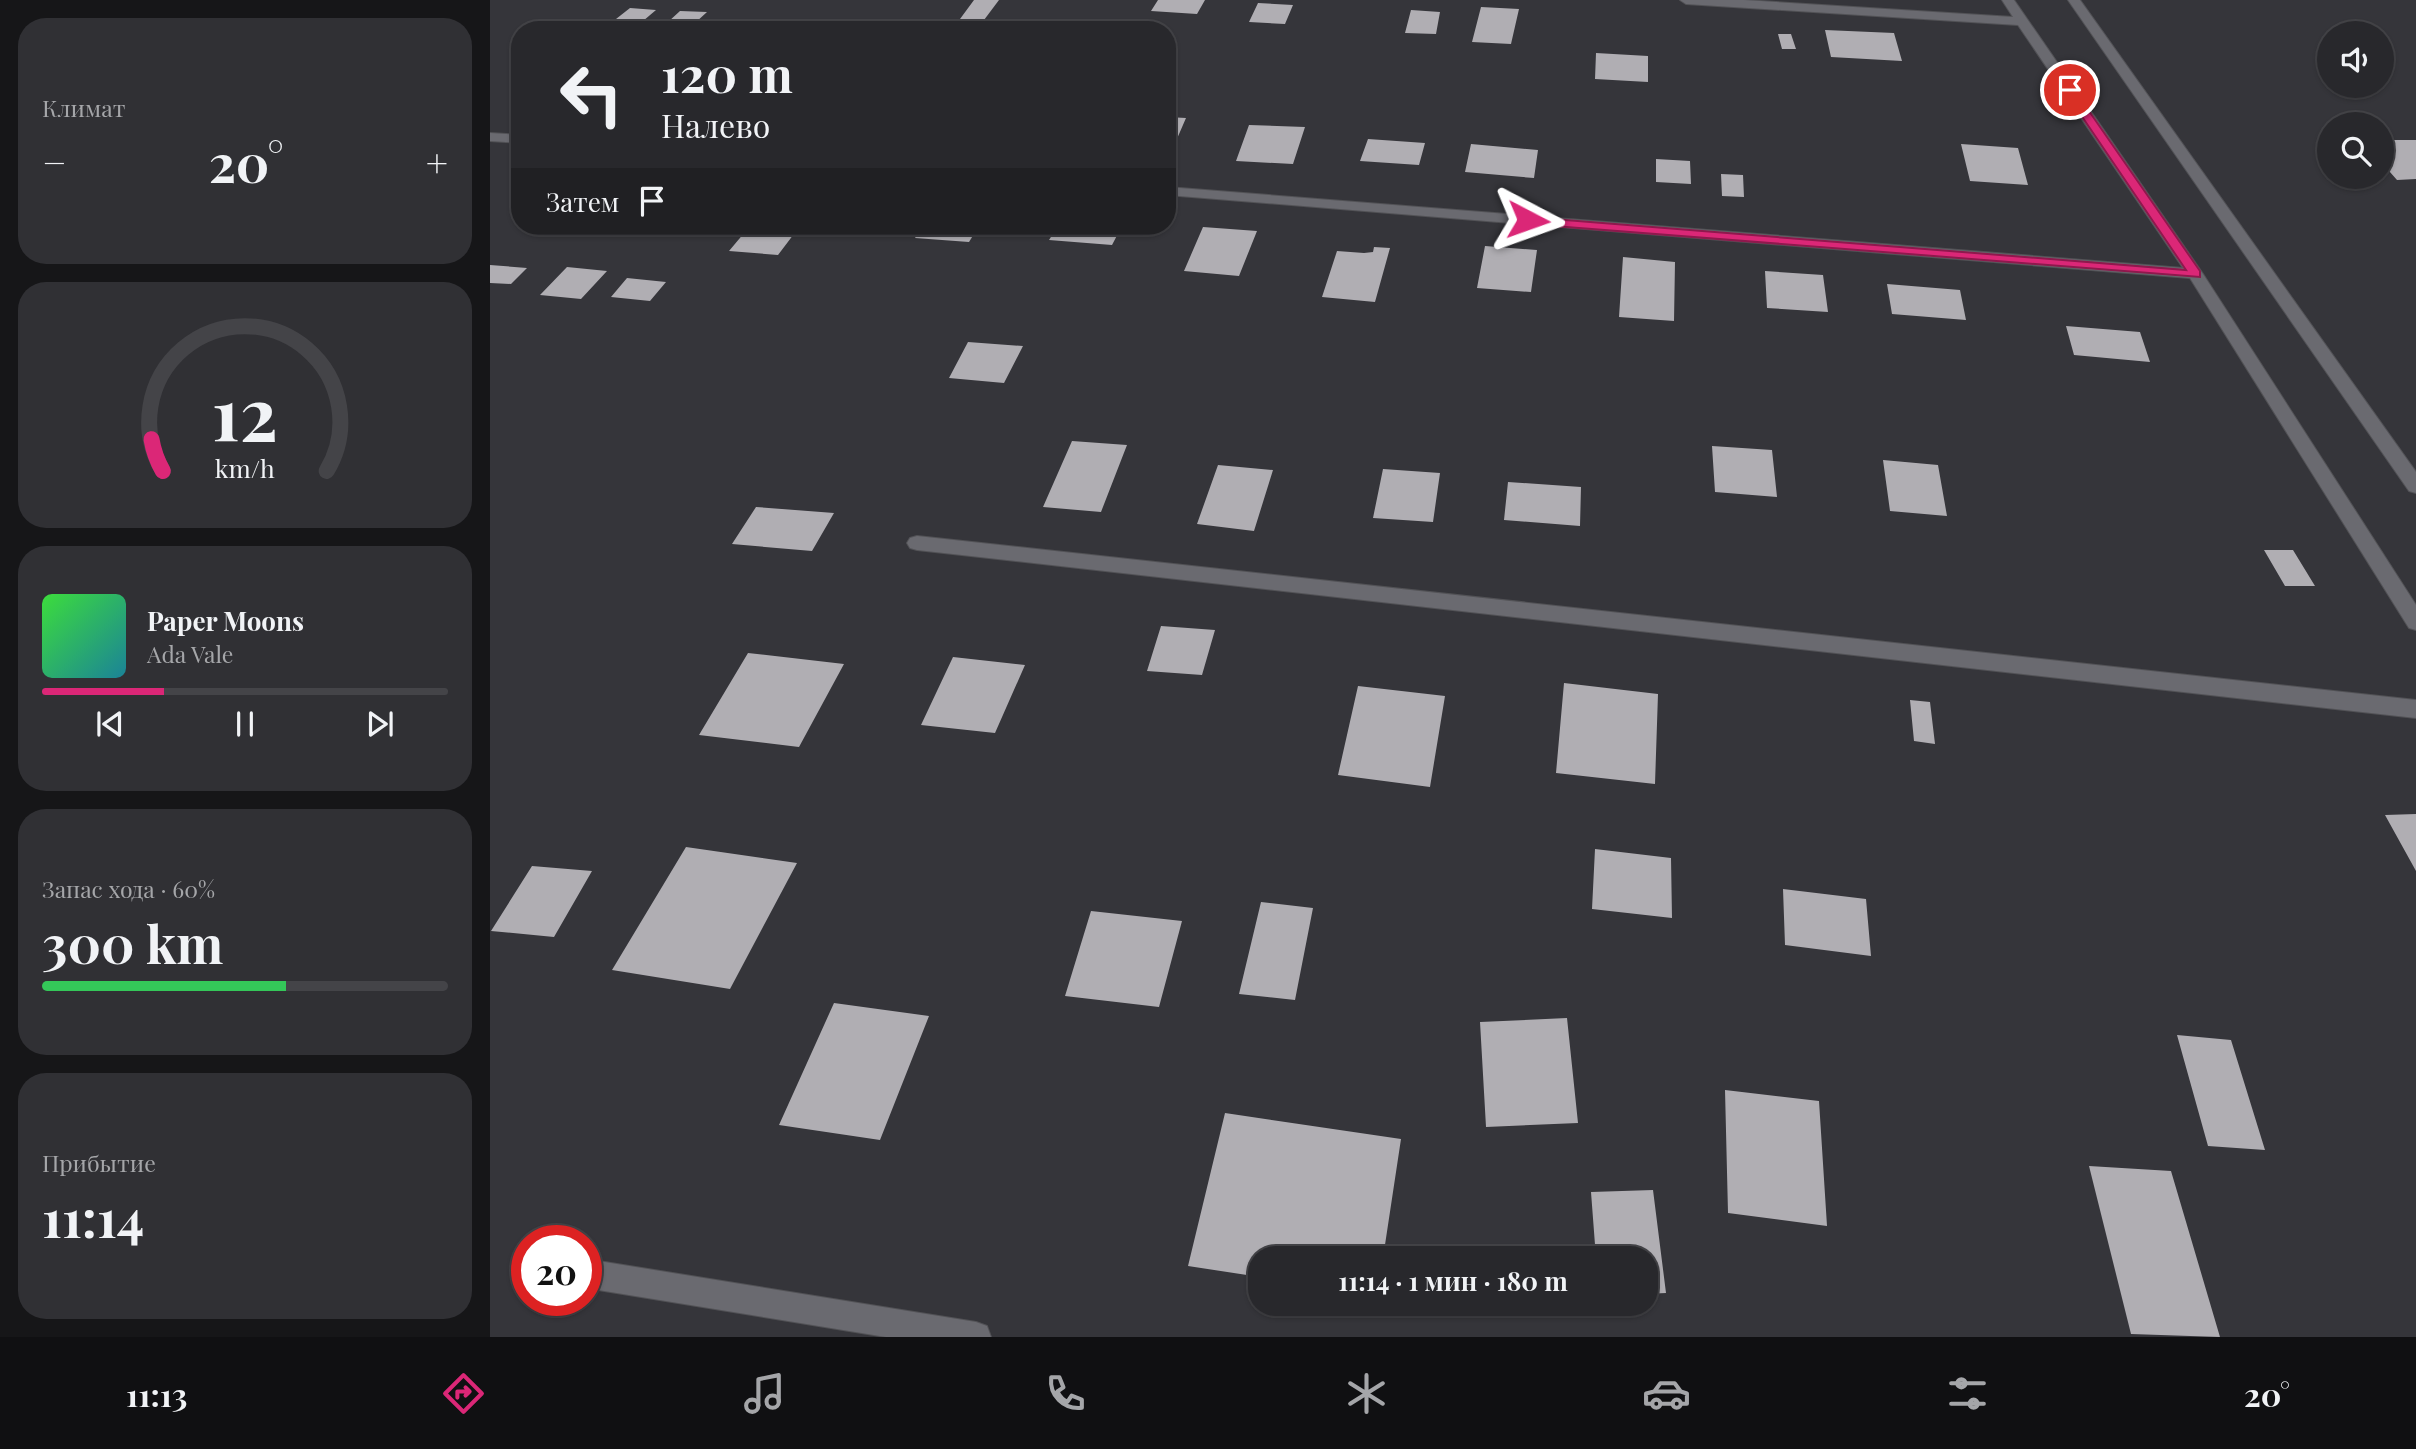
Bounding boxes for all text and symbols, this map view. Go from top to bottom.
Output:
map controls [2317,21,2394,189]
button: sound [2317,21,2394,98]
text: 120 m [661,40,793,105]
icon: left [546,49,637,140]
pin [2040,60,2100,120]
icon: arrive [2051,71,2089,109]
text: Климат [42,92,125,123]
text: Налево [661,103,770,146]
button: search [2317,112,2394,189]
text: 20° [209,127,284,196]
text: − [42,136,67,187]
text: + [426,136,448,187]
icon: arrive [633,182,671,220]
position arrow [1491,183,1565,257]
text: Затем [546,184,619,219]
text: 12 [212,362,278,459]
text: km/h [215,450,275,483]
text: Paper Moons [147,603,304,638]
text: Ada Vale [147,638,234,669]
icon: previous [91,705,129,743]
icon: pause [226,705,264,743]
icon: next [361,705,399,743]
text: Запас хода · 60% [42,873,215,904]
text: 300 km [42,908,223,977]
text: Прибытие [42,1147,156,1178]
text: 11:14 [42,1182,144,1251]
speed limit sign: 20 [511,1225,602,1316]
text: 11:14 · 1 мин · 180 m [1338,1263,1568,1298]
icon: directions [439,1369,488,1418]
icon: music [740,1369,789,1418]
icon: phone [1041,1369,1090,1418]
icon: climate [1342,1369,1391,1418]
icon: car [1642,1369,1691,1418]
icon: filters [1943,1369,1992,1418]
text: 11:13 [126,1372,187,1415]
text: 20° [2244,1372,2290,1415]

